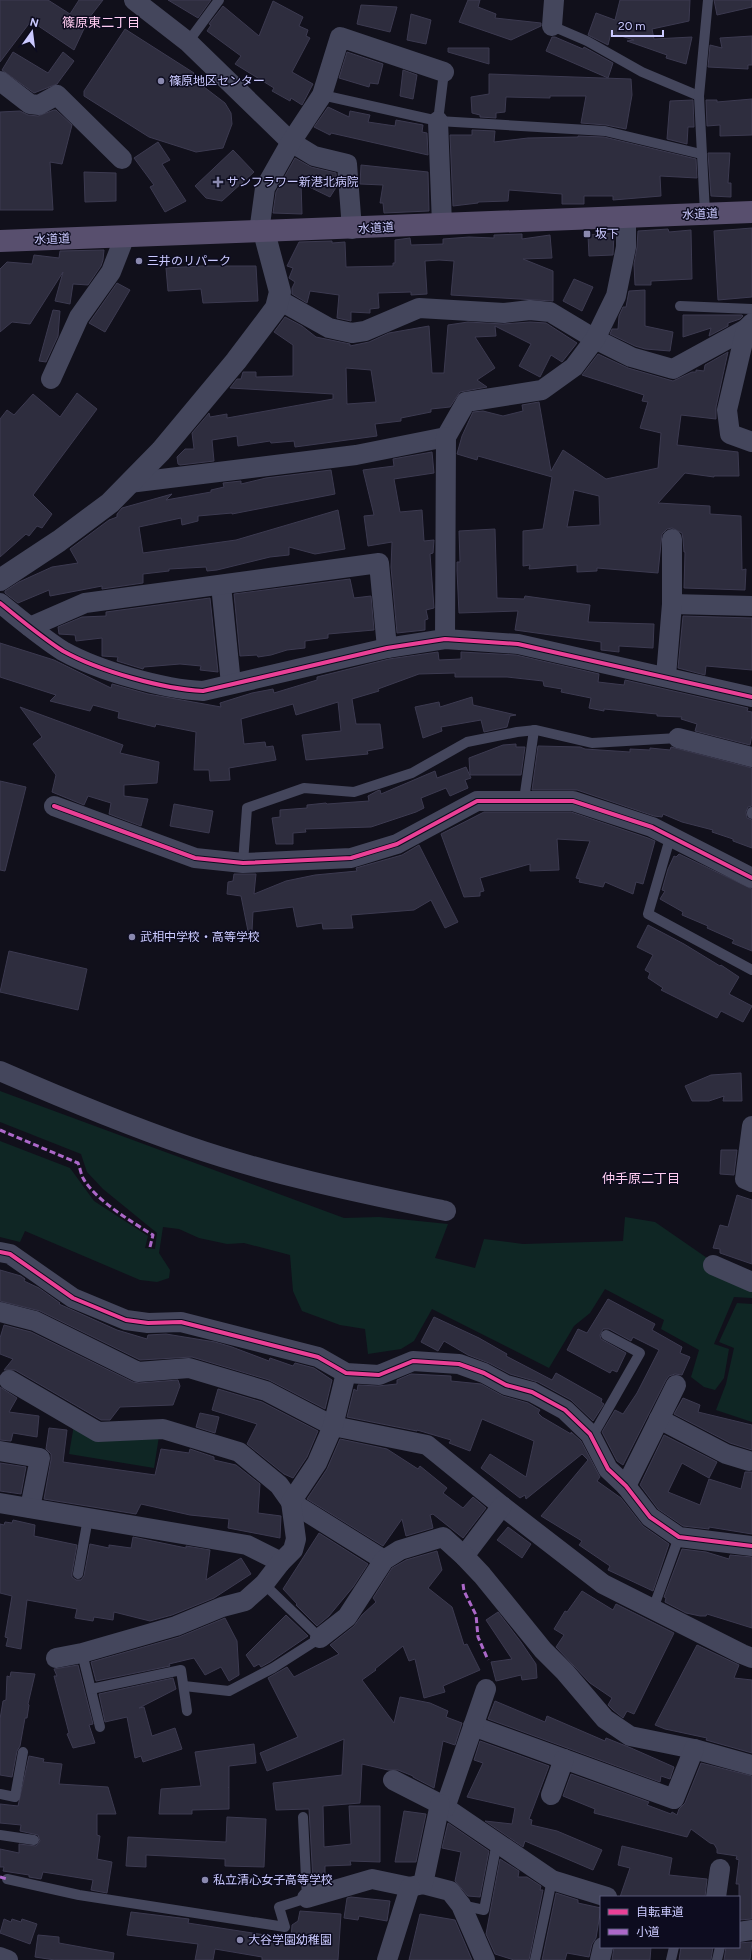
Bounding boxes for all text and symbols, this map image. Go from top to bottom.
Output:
north arrow [12,12,52,52]
scale bar [612,12,663,38]
text: N [29,15,40,30]
district label: 篠原東二丁目 [62,15,140,30]
text: 20 m [618,19,646,33]
place label: 篠原地区センター [169,74,265,88]
marker: 篠原地区センター [156,76,166,86]
place label: サンフラワー新港北病院 [227,175,359,189]
marker: サンフラワー新港北病院 [212,176,224,188]
street label: 水道道 [682,206,718,222]
street label: 水道道 [358,220,394,236]
place label: 坂下 [595,227,619,241]
marker: 坂下 [582,229,592,239]
street label: 水道道 [34,231,70,247]
place label: 三井のリパーク [147,254,231,268]
marker: 三井のリパーク [134,256,144,266]
place label: 武相中学校・高等学校 [140,930,260,944]
marker: 武相中学校・高等学校 [127,932,137,942]
district label: 仲手原二丁目 [602,1171,680,1186]
place label: 私立清心女子高等学校 [213,1873,333,1887]
marker: 私立清心女子高等学校 [200,1875,210,1885]
legend [600,1896,740,1948]
text: 自転車道 [636,1905,684,1919]
text: 小道 [636,1925,660,1939]
place label: 大谷学園幼稚園 [248,1933,332,1947]
marker: 大谷学園幼稚園 [235,1935,245,1945]

